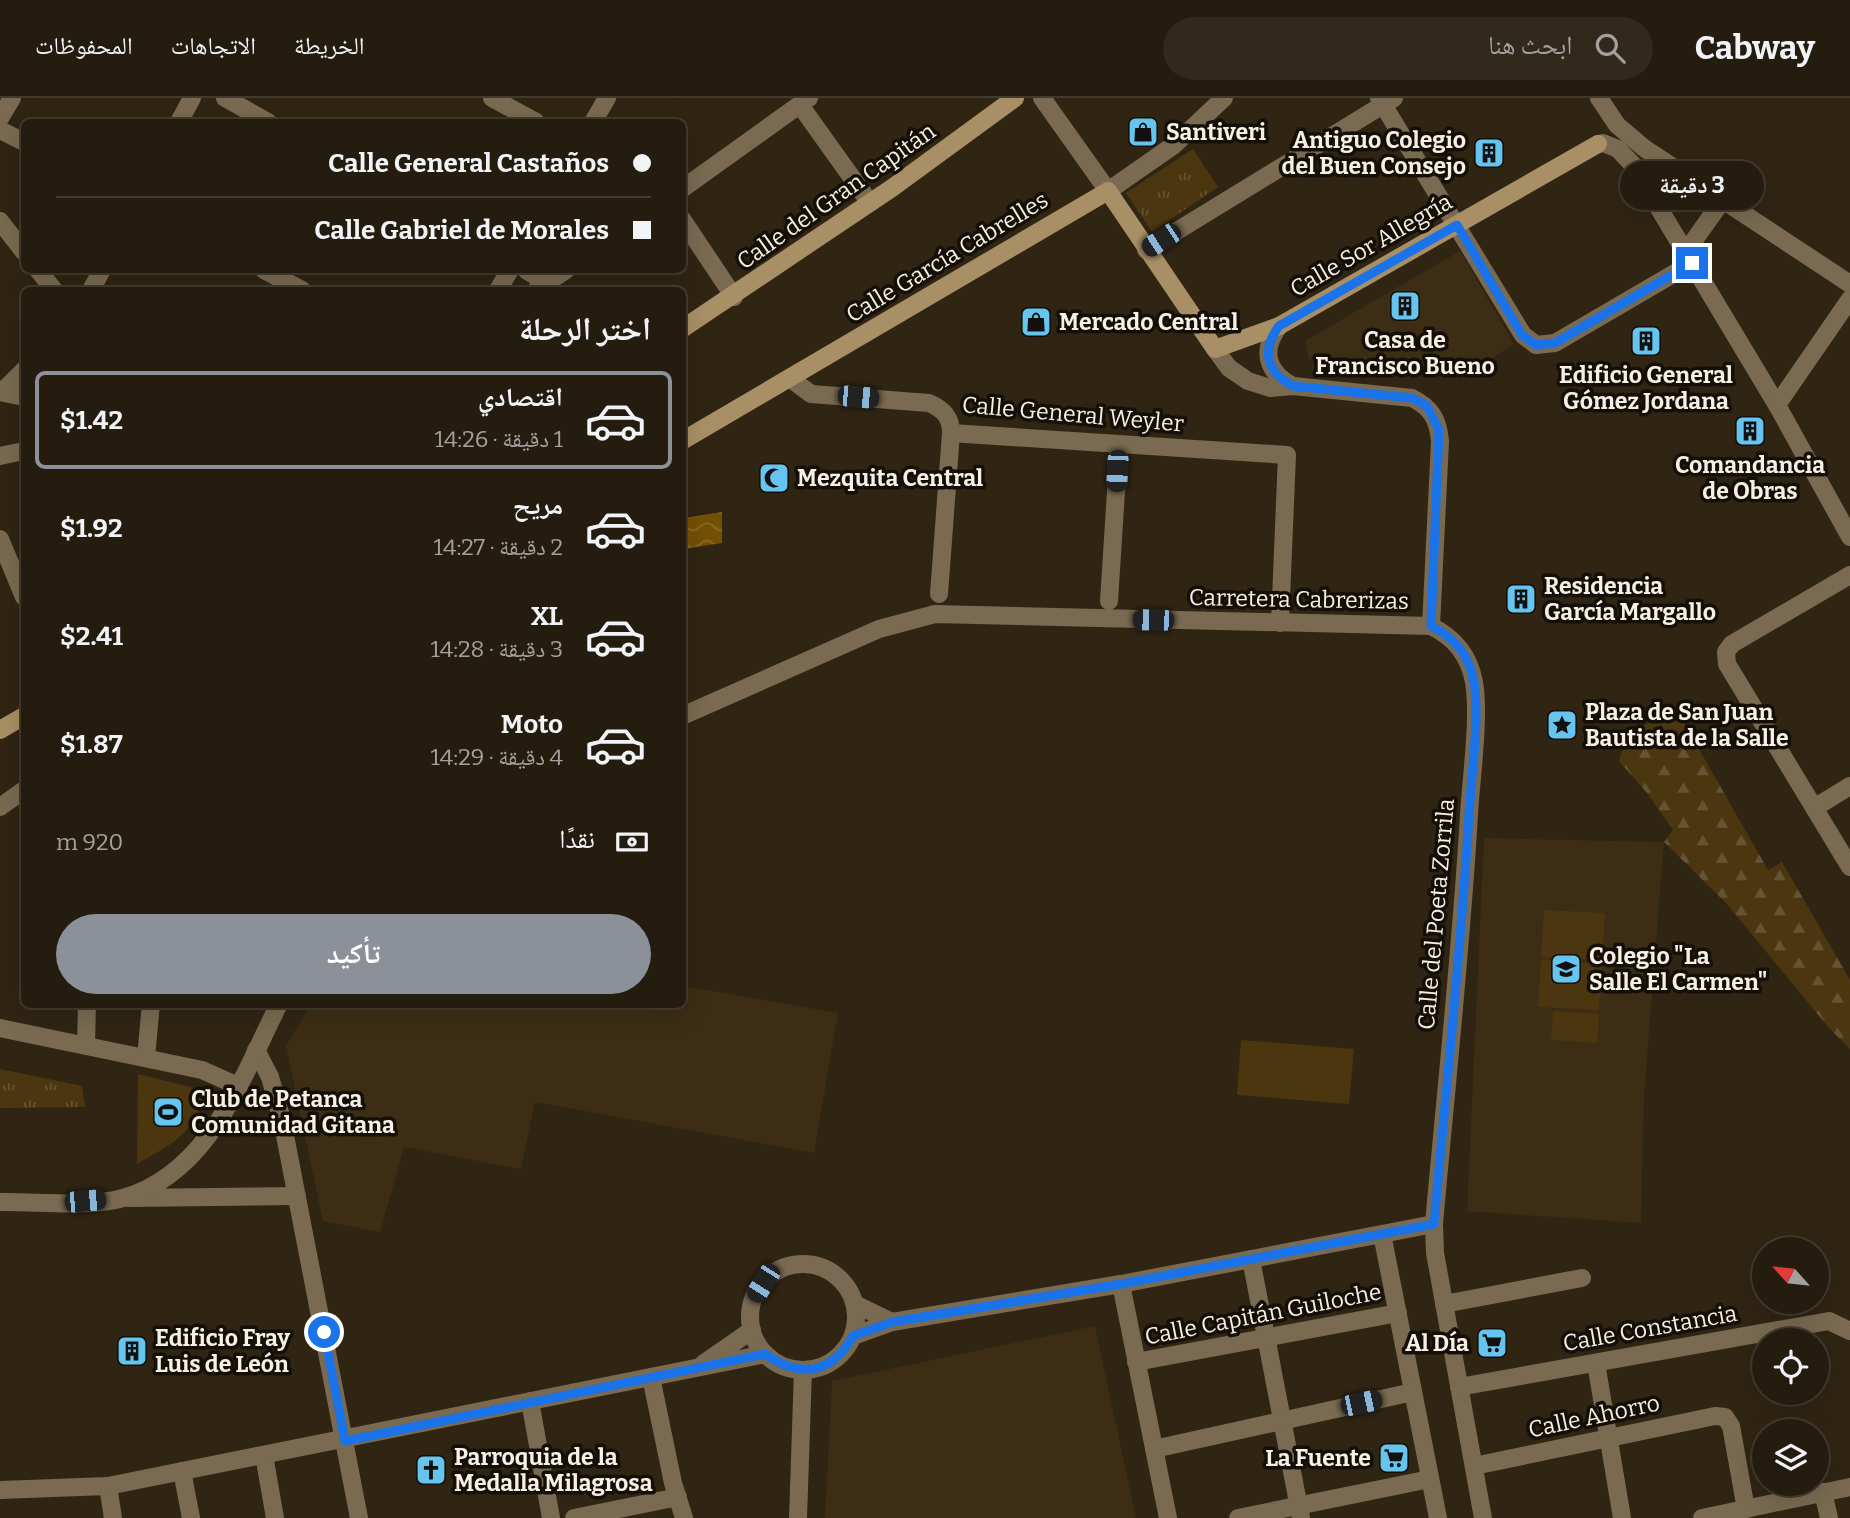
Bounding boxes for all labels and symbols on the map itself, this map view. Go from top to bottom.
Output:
shop icon: Santiveri [1126,115,1160,149]
street label: Calle del Gran Capitán [731,117,941,275]
place label: Santiveri [1166,118,1266,146]
place label: Antiguo Colegio del Buen Consejo [1282,126,1466,180]
building icon: Antiguo Colegio del Buen Consejo [1472,136,1506,170]
callout: 3 دقيقة [1620,162,1764,211]
street label: Calle García Cabrelles [841,186,1053,328]
street label: Calle Sor Allegría [1285,187,1457,303]
car [1138,220,1185,260]
route end [1676,247,1708,279]
building icon: Casa de Francisco Bueno [1388,289,1422,323]
shop icon: Mercado Central [1019,305,1053,339]
place label: Mercado Central [1059,308,1238,336]
building icon: Edificio General Gómez Jordana [1629,324,1663,358]
place label: Casa de Francisco Bueno [1315,326,1495,380]
place label: Edificio General Gómez Jordana [1559,361,1733,415]
car [837,385,880,409]
street label: Calle General Weyler [961,390,1185,438]
building icon: Comandancia de Obras [1733,414,1767,448]
car [1106,449,1129,493]
place label: Comandancia de Obras [1675,451,1825,505]
mosque icon: Mezquita Central [757,461,791,495]
place label: Mezquita Central [797,464,983,492]
place label: Residencia García Margallo [1544,572,1716,626]
building icon: Residencia García Margallo [1504,582,1538,616]
street label: Carretera Cabrerizas [1189,583,1409,615]
car [1132,609,1175,631]
place label: Plaza de San Juan Bautista de la Salle [1585,698,1789,752]
place icon: Plaza de San Juan Bautista de la Salle [1545,708,1579,742]
street label: Calle del Poeta Zorrila [1412,797,1460,1031]
place label: Colegio "La Salle El Carmen" [1589,942,1767,996]
school or university icon: Colegio "La Salle El Carmen" [1549,952,1583,986]
place label: Club de Petanca Comunidad Gitana [191,1085,395,1139]
sports icon: Club de Petanca Comunidad Gitana [151,1095,185,1129]
car [64,1189,107,1213]
north arrow [1752,1237,1829,1314]
car [743,1260,784,1306]
street label: Calle Capitán Guiloche [1142,1277,1384,1351]
street label: Calle Constancia [1561,1299,1740,1357]
route start [308,1316,340,1348]
place label: Edificio Fray Luis de León [155,1324,290,1378]
supermarket icon: Al Día [1475,1326,1509,1360]
place label: Al Día [1405,1329,1469,1357]
building icon: Edificio Fray Luis de León [115,1334,149,1368]
car [1339,1388,1384,1418]
street label: Calle Ahorro [1526,1388,1662,1444]
supermarket icon: La Fuente [1377,1441,1411,1475]
place label: Parroquia de la Medalla Milagrosa [454,1443,653,1497]
place label: La Fuente [1265,1444,1371,1472]
church icon: Parroquia de la Medalla Milagrosa [414,1453,448,1487]

